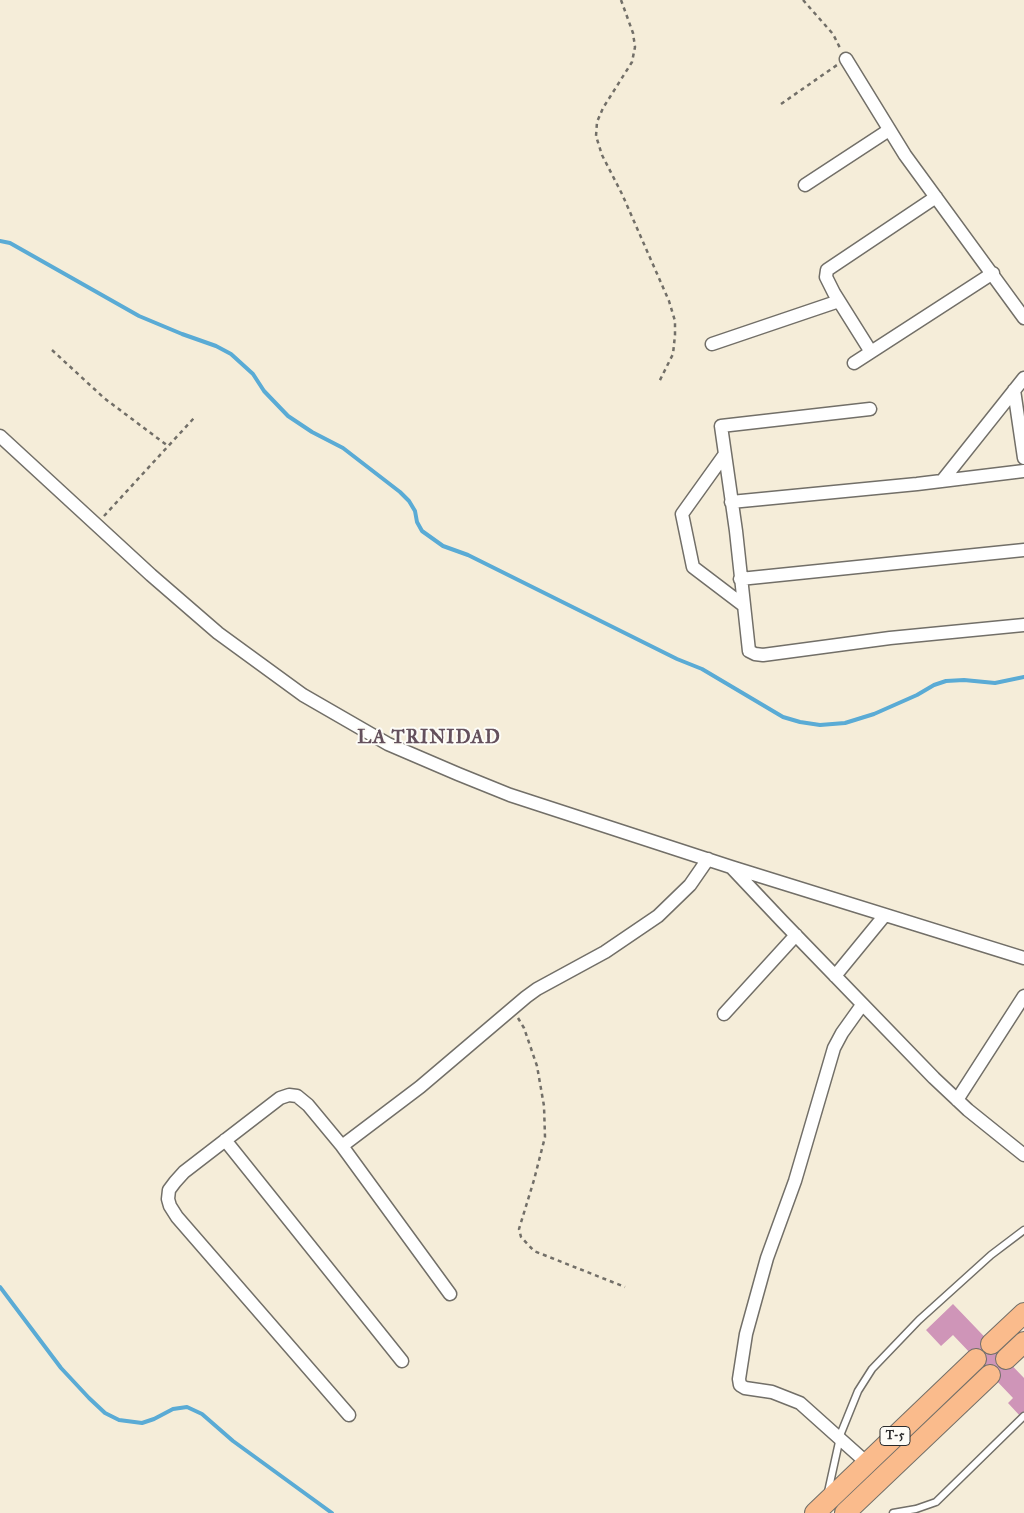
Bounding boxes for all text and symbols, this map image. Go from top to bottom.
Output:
district label: LA TRINIDAD [356,727,502,749]
road number: T-5 [880,1426,910,1445]

